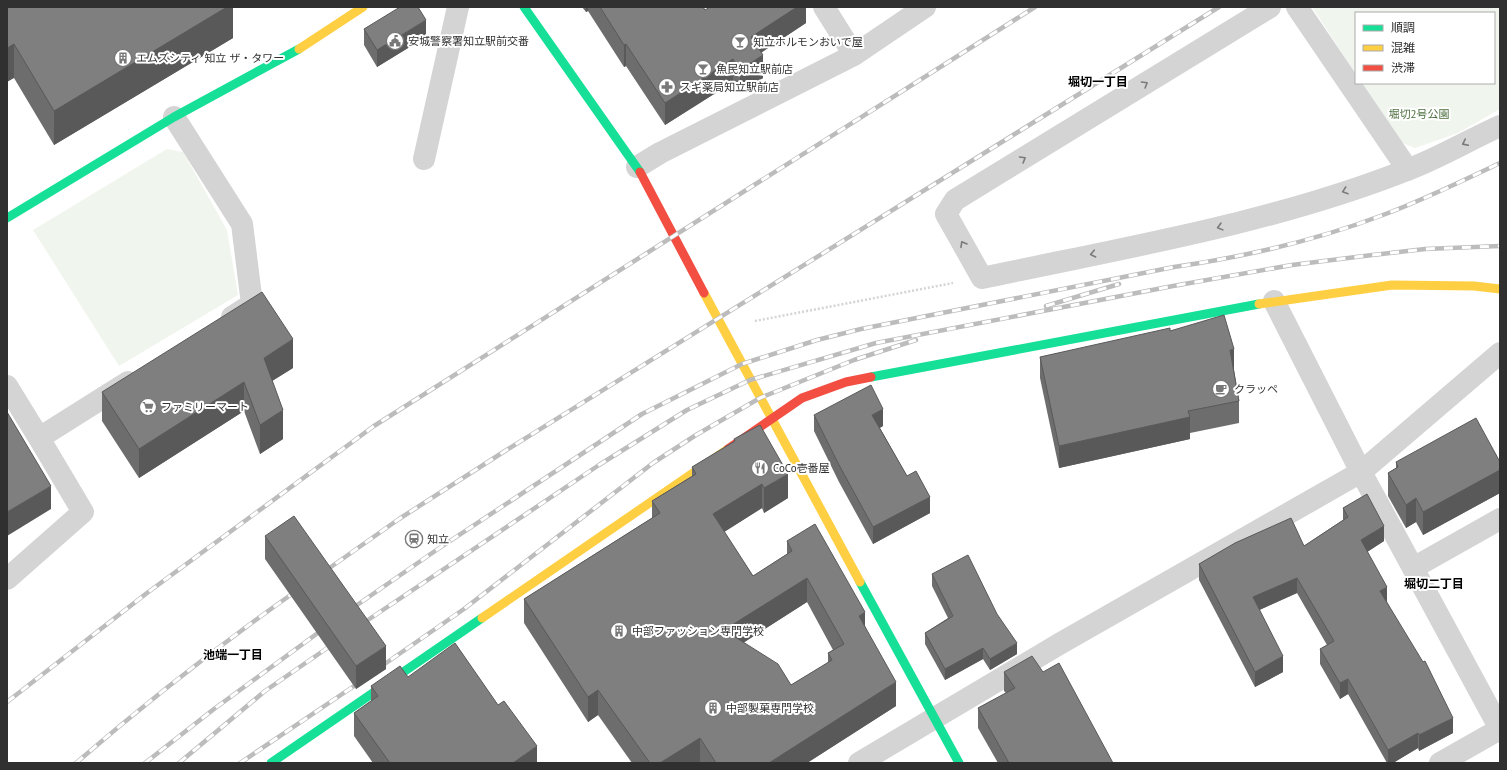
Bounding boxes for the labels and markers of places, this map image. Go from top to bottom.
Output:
public building icon: 安城警察署知立駅前交番 [385,31,405,51]
bar icon: 知立ホルモンおいで屋 [730,32,750,52]
place label: 安城警察署知立駅前交番 [408,34,529,48]
place label: 知立ホルモンおいで屋 [753,35,863,49]
building icon: エムズシティ 知立 ザ・タワー [113,48,133,68]
place label: エムズシティ 知立 ザ・タワー [136,51,284,65]
bar icon: 魚民知立駅前店 [693,59,713,79]
place label: 魚民知立駅前店 [716,62,793,76]
pharmacy icon: スギ薬局知立駅前店 [657,77,677,97]
place label: スギ薬局知立駅前店 [680,80,779,94]
cafe icon: クラッペ [1211,379,1231,399]
place label: クラッペ [1234,382,1278,396]
supermarket icon: ファミリーマート [138,397,158,417]
place label: ファミリーマート [161,400,249,414]
restaurant icon: CoCo壱番屋 [750,458,770,478]
place label: CoCo壱番屋 [773,461,830,475]
station icon: 知立 [404,529,424,549]
place label: 知立 [427,532,449,546]
building icon: 中部ファッション専門学校 [609,621,629,641]
place label: 中部ファッション専門学校 [632,624,764,638]
building icon: 中部製菓専門学校 [703,698,723,718]
place label: 中部製菓専門学校 [726,701,814,715]

